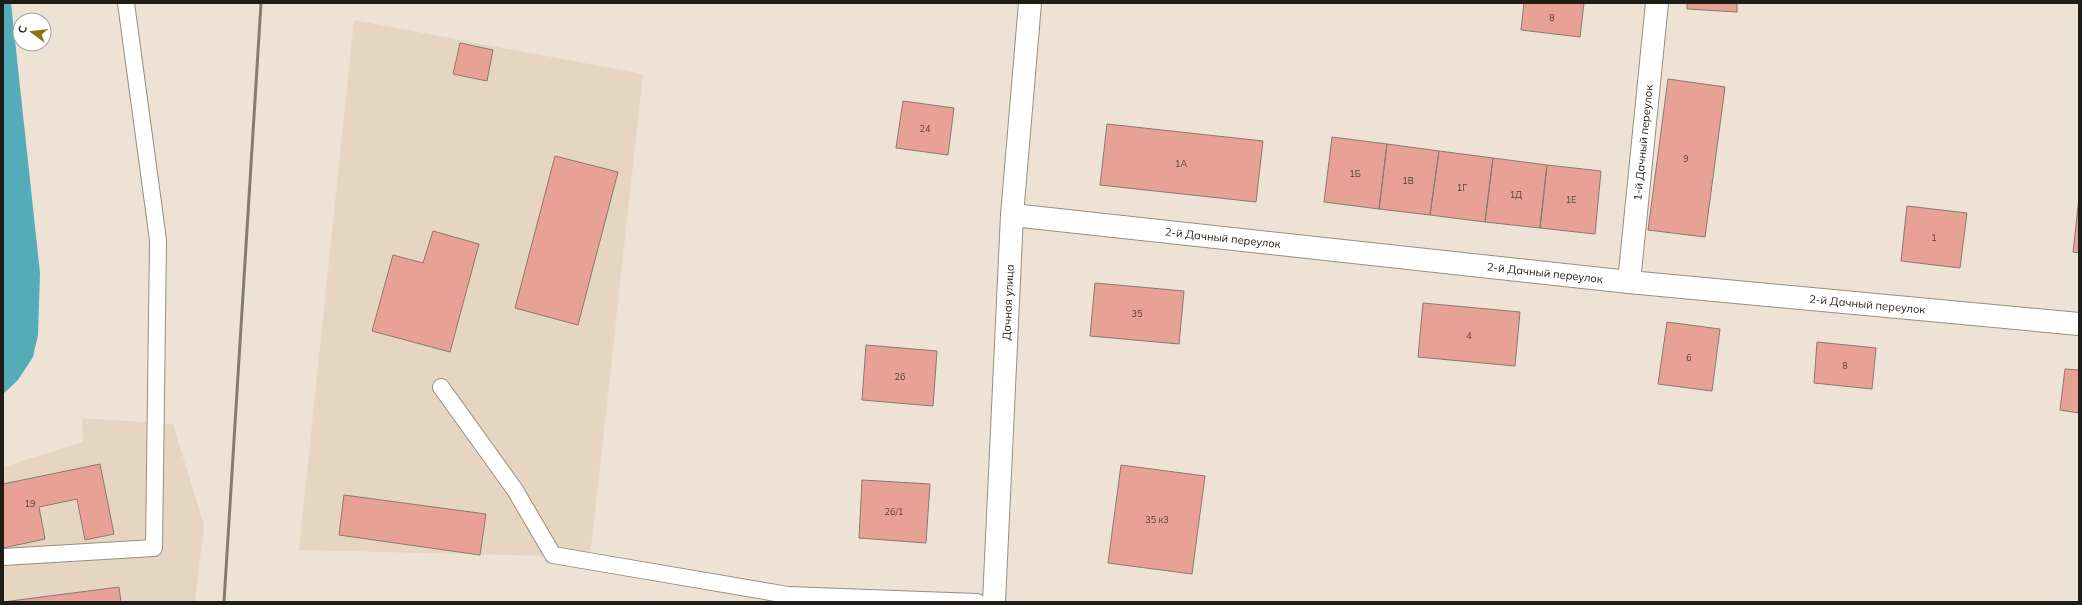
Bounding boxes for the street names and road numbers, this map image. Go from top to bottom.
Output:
street label: 1-й Дачный переулок [1630,84,1656,201]
street label: 2-й Дачный переулок [1164,225,1282,251]
street label: 2-й Дачный переулок [1486,260,1604,286]
street label: Дачная улица [999,264,1017,341]
street label: 2-й Дачный переулок [1809,292,1926,317]

